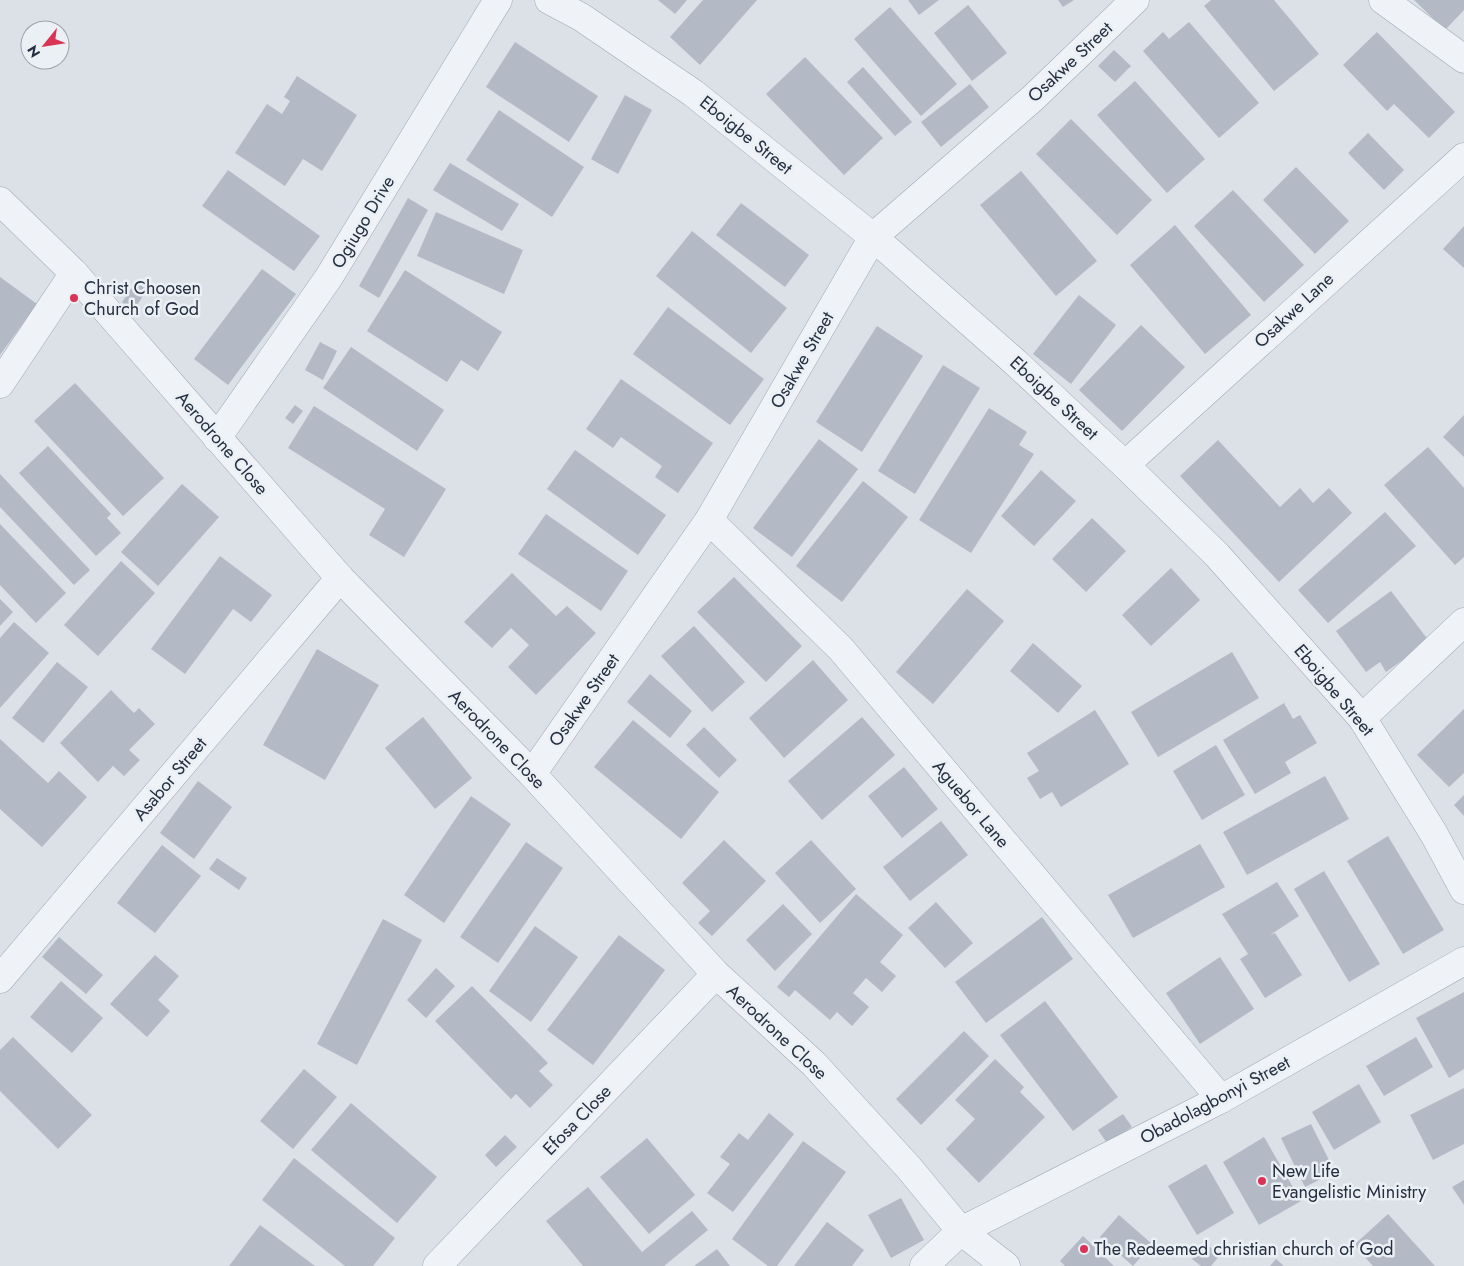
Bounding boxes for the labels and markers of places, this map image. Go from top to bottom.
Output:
place label: Christ Choosen Church of God [84,275,201,322]
marker: Christ Choosen Church of God [68,292,80,304]
place label: New Life Evangelistic Ministry [1272,1158,1426,1205]
marker: New Life Evangelistic Ministry [1256,1175,1268,1187]
place label: The Redeemed christian church of God [1094,1236,1394,1262]
marker: The Redeemed christian church of God [1078,1243,1090,1255]

